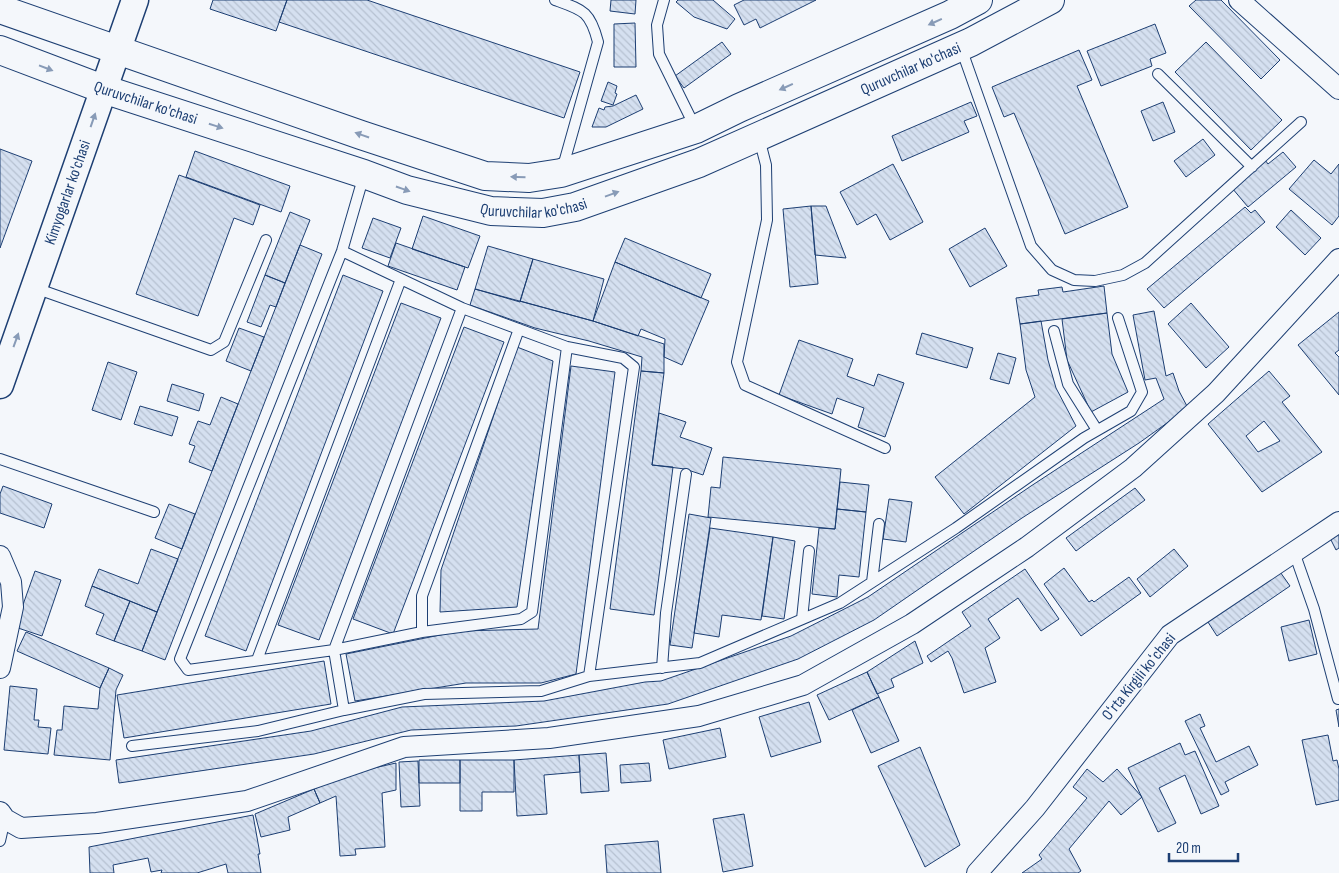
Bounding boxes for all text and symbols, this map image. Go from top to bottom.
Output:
one-way arrow [928,18,942,26]
street label: Quruvchilar ko'chasi [858,38,964,99]
one-way arrow [38,65,53,72]
street label: Quruvchilar ko'chasi [91,77,200,129]
one-way arrow [779,84,793,92]
one-way arrow [89,112,97,127]
one-way arrow [209,122,224,130]
one-way arrow [354,131,369,138]
street label: Kimyogarlar ko'chasi [40,138,95,247]
one-way arrow [509,173,525,181]
one-way arrow [396,185,411,193]
one-way arrow [605,189,620,197]
street label: Quruvchilar ko'chasi [478,194,590,223]
one-way arrow [13,332,20,347]
street label: Oʻrta Kirgili koʻchasi [1098,630,1180,724]
scale bar [1169,830,1238,862]
text: 20 m [1176,839,1201,858]

